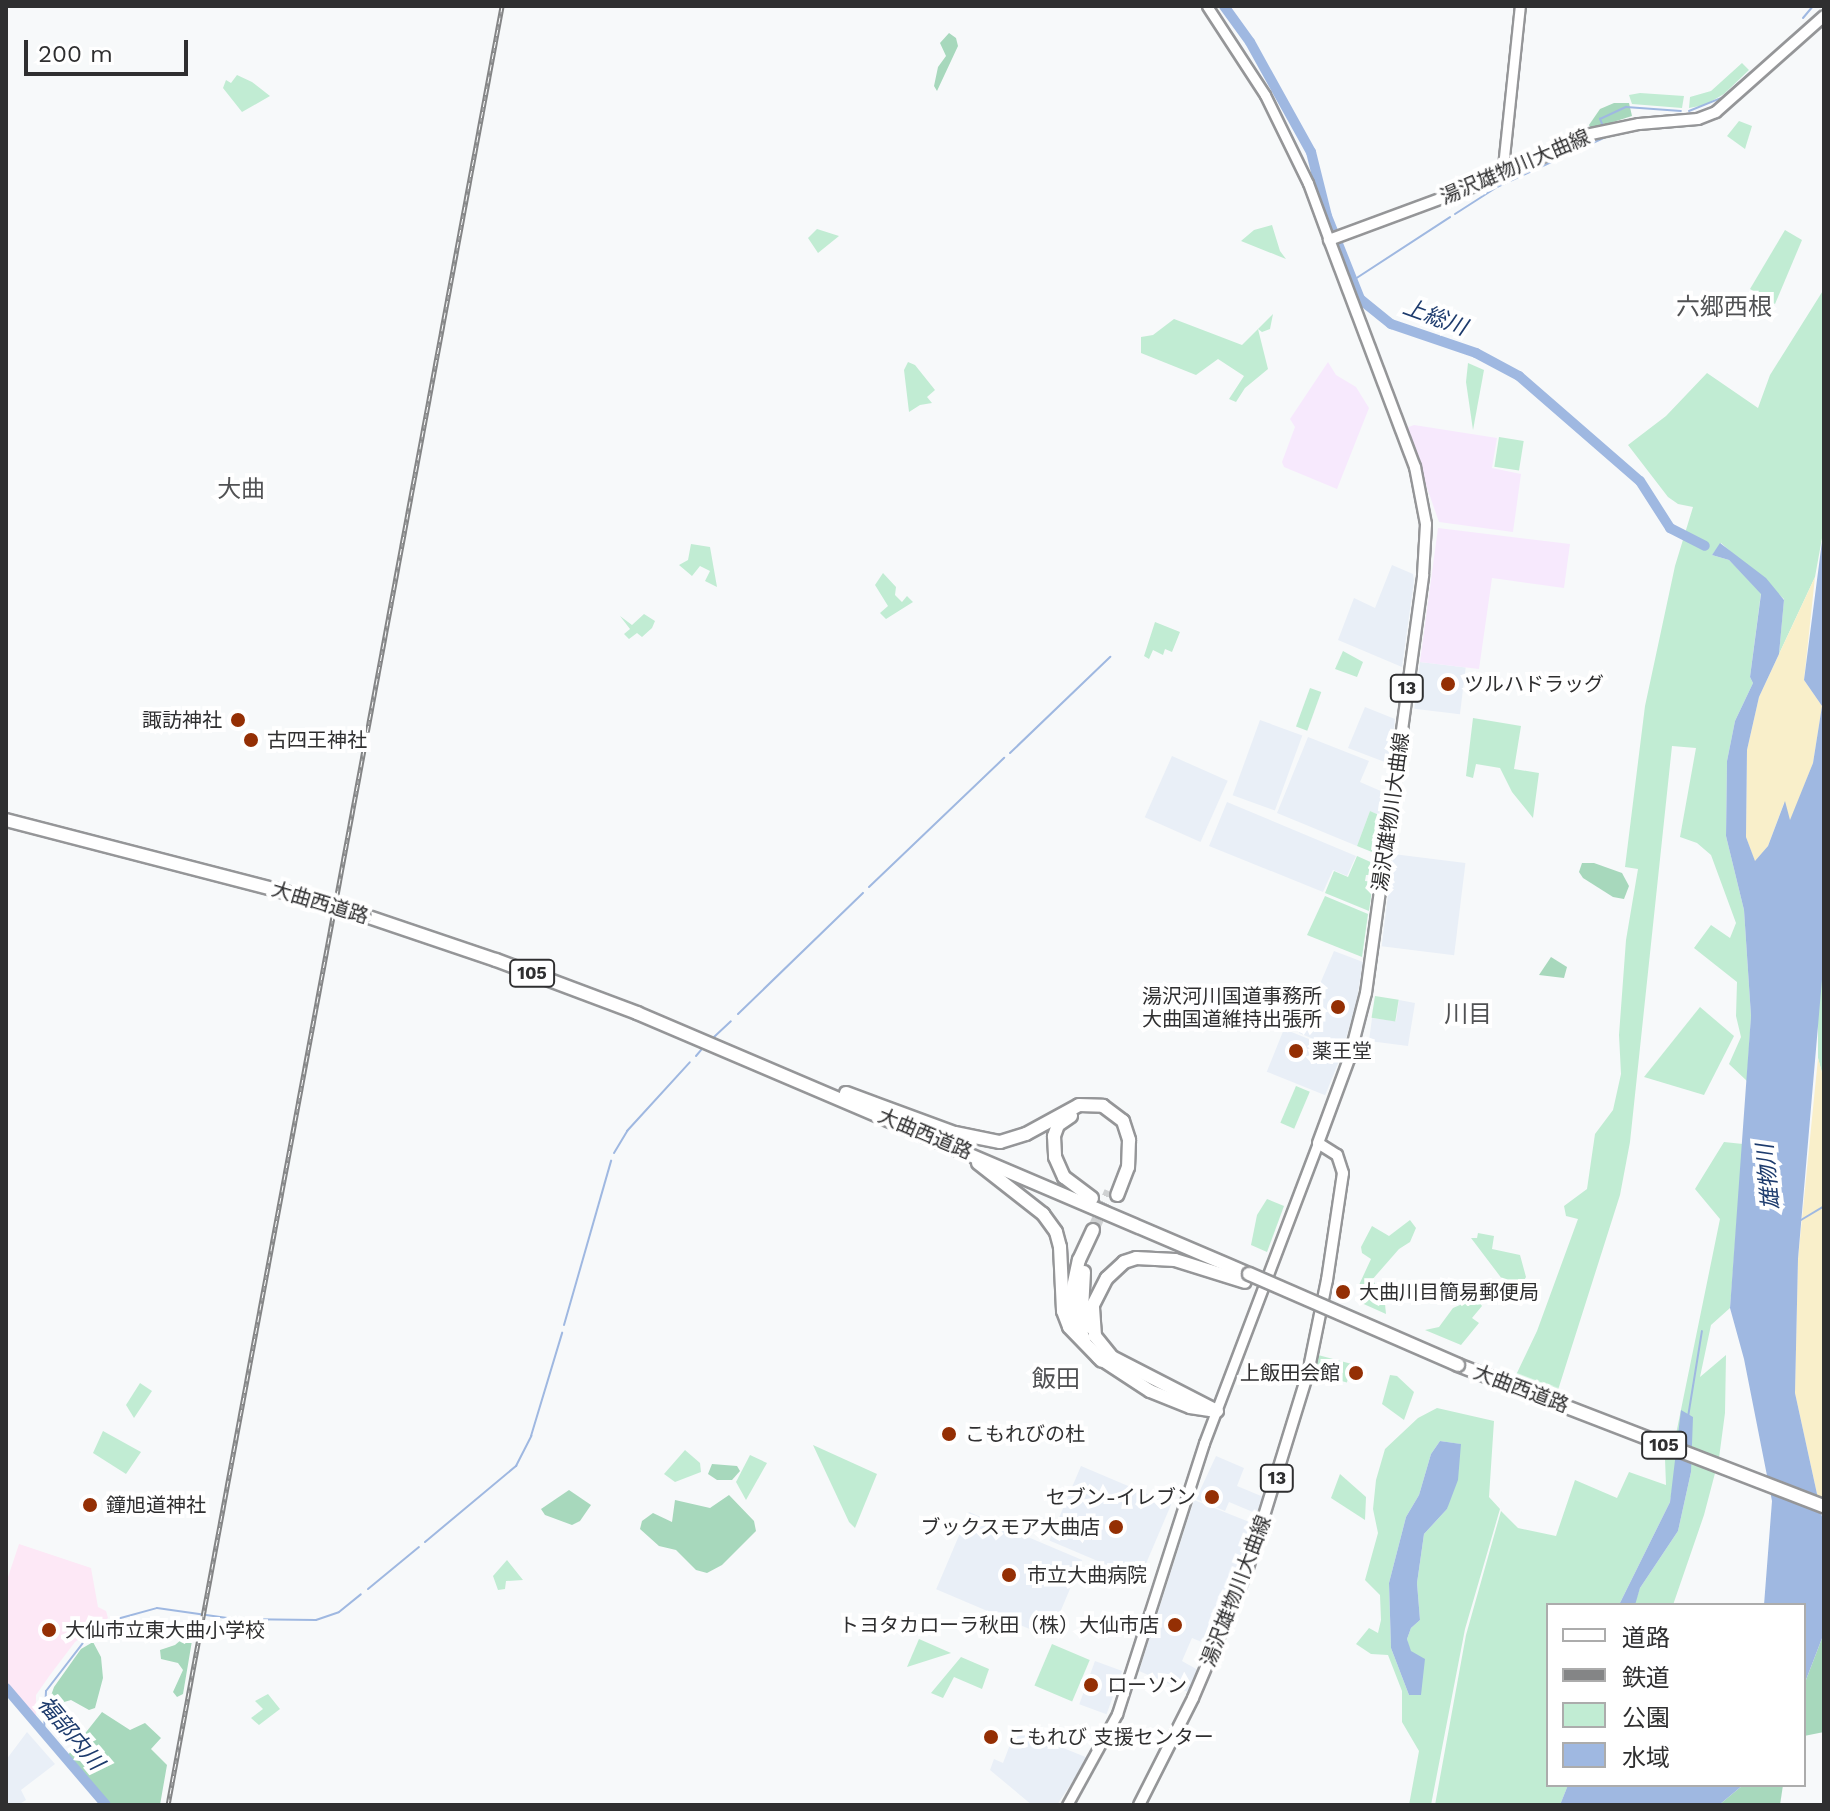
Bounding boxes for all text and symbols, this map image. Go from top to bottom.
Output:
scale bar [28,24,192,74]
text: 200 m [38,40,113,68]
street label: 湯沢雄物川大曲線 [1437,125,1593,209]
water label: 上総川 [1399,293,1471,341]
district label: 六郷西根 [1676,294,1772,322]
district label: 大曲 [217,476,265,504]
place label: ツルハドラッグ [1464,672,1604,696]
road number: 13 [1389,674,1425,702]
marker: ツルハドラッグ [1439,675,1457,693]
place label: 諏訪神社 [142,708,222,732]
marker: 諏訪神社 [229,711,247,729]
place label: 古四王神社 [267,728,367,752]
marker: 古四王神社 [242,731,260,749]
street label: 湯沢雄物川大曲線 [1368,731,1414,893]
street label: 大曲西道路 [269,877,371,929]
road number: 105 [508,959,556,987]
place label: 湯沢河川国道事務所 大曲国道維持出張所 [1142,984,1322,1031]
marker: 湯沢河川国道事務所 大曲国道維持出張所 [1329,998,1347,1016]
district label: 川目 [1444,1001,1492,1029]
place label: 薬王堂 [1312,1039,1372,1063]
marker: 薬王堂 [1287,1042,1305,1060]
street label: 大曲西道路 [874,1103,976,1165]
water label: 雄物川 [1751,1143,1785,1211]
place label: 大曲川目簡易郵便局 [1359,1280,1539,1304]
marker: 大曲川目簡易郵便局 [1334,1283,1352,1301]
street label: 大曲西道路 [1470,1360,1572,1418]
place label: 上飯田会館 [1240,1361,1340,1385]
marker: 上飯田会館 [1347,1364,1365,1382]
district label: 飯田 [1032,1366,1080,1394]
place label: こもれびの杜 [965,1422,1085,1446]
marker: こもれびの杜 [940,1425,958,1443]
road number: 105 [1640,1431,1688,1459]
road number: 13 [1259,1464,1295,1492]
place label: セブン-イレブン [1046,1485,1196,1509]
marker: セブン-イレブン [1203,1488,1221,1506]
place label: 鐘旭道神社 [106,1493,206,1517]
marker: 鐘旭道神社 [81,1496,99,1514]
street label: 湯沢雄物川大曲線 [1196,1512,1276,1670]
place label: ブックスモア大曲店 [920,1515,1100,1539]
marker: ブックスモア大曲店 [1107,1518,1125,1536]
place label: 市立大曲病院 [1027,1563,1147,1587]
marker: 市立大曲病院 [998,1564,1020,1586]
legend [1546,1603,1806,1787]
place label: トヨタカローラ秋田（株）大仙市店 [839,1613,1159,1637]
marker: トヨタカローラ秋田（株）大仙市店 [1166,1616,1184,1634]
place label: 大仙市立東大曲小学校 [65,1618,265,1642]
marker: 大仙市立東大曲小学校 [40,1621,58,1639]
text: 道路 [1622,1624,1670,1652]
text: 鉄道 [1622,1664,1670,1692]
place label: ローソン [1107,1673,1187,1697]
marker: ローソン [1082,1676,1100,1694]
water label: 福部内川 [33,1691,109,1775]
text: 公園 [1622,1704,1670,1732]
place label: こもれび 支援センター [1007,1725,1214,1749]
marker: こもれび 支援センター [982,1728,1000,1746]
text: 水域 [1622,1744,1670,1772]

